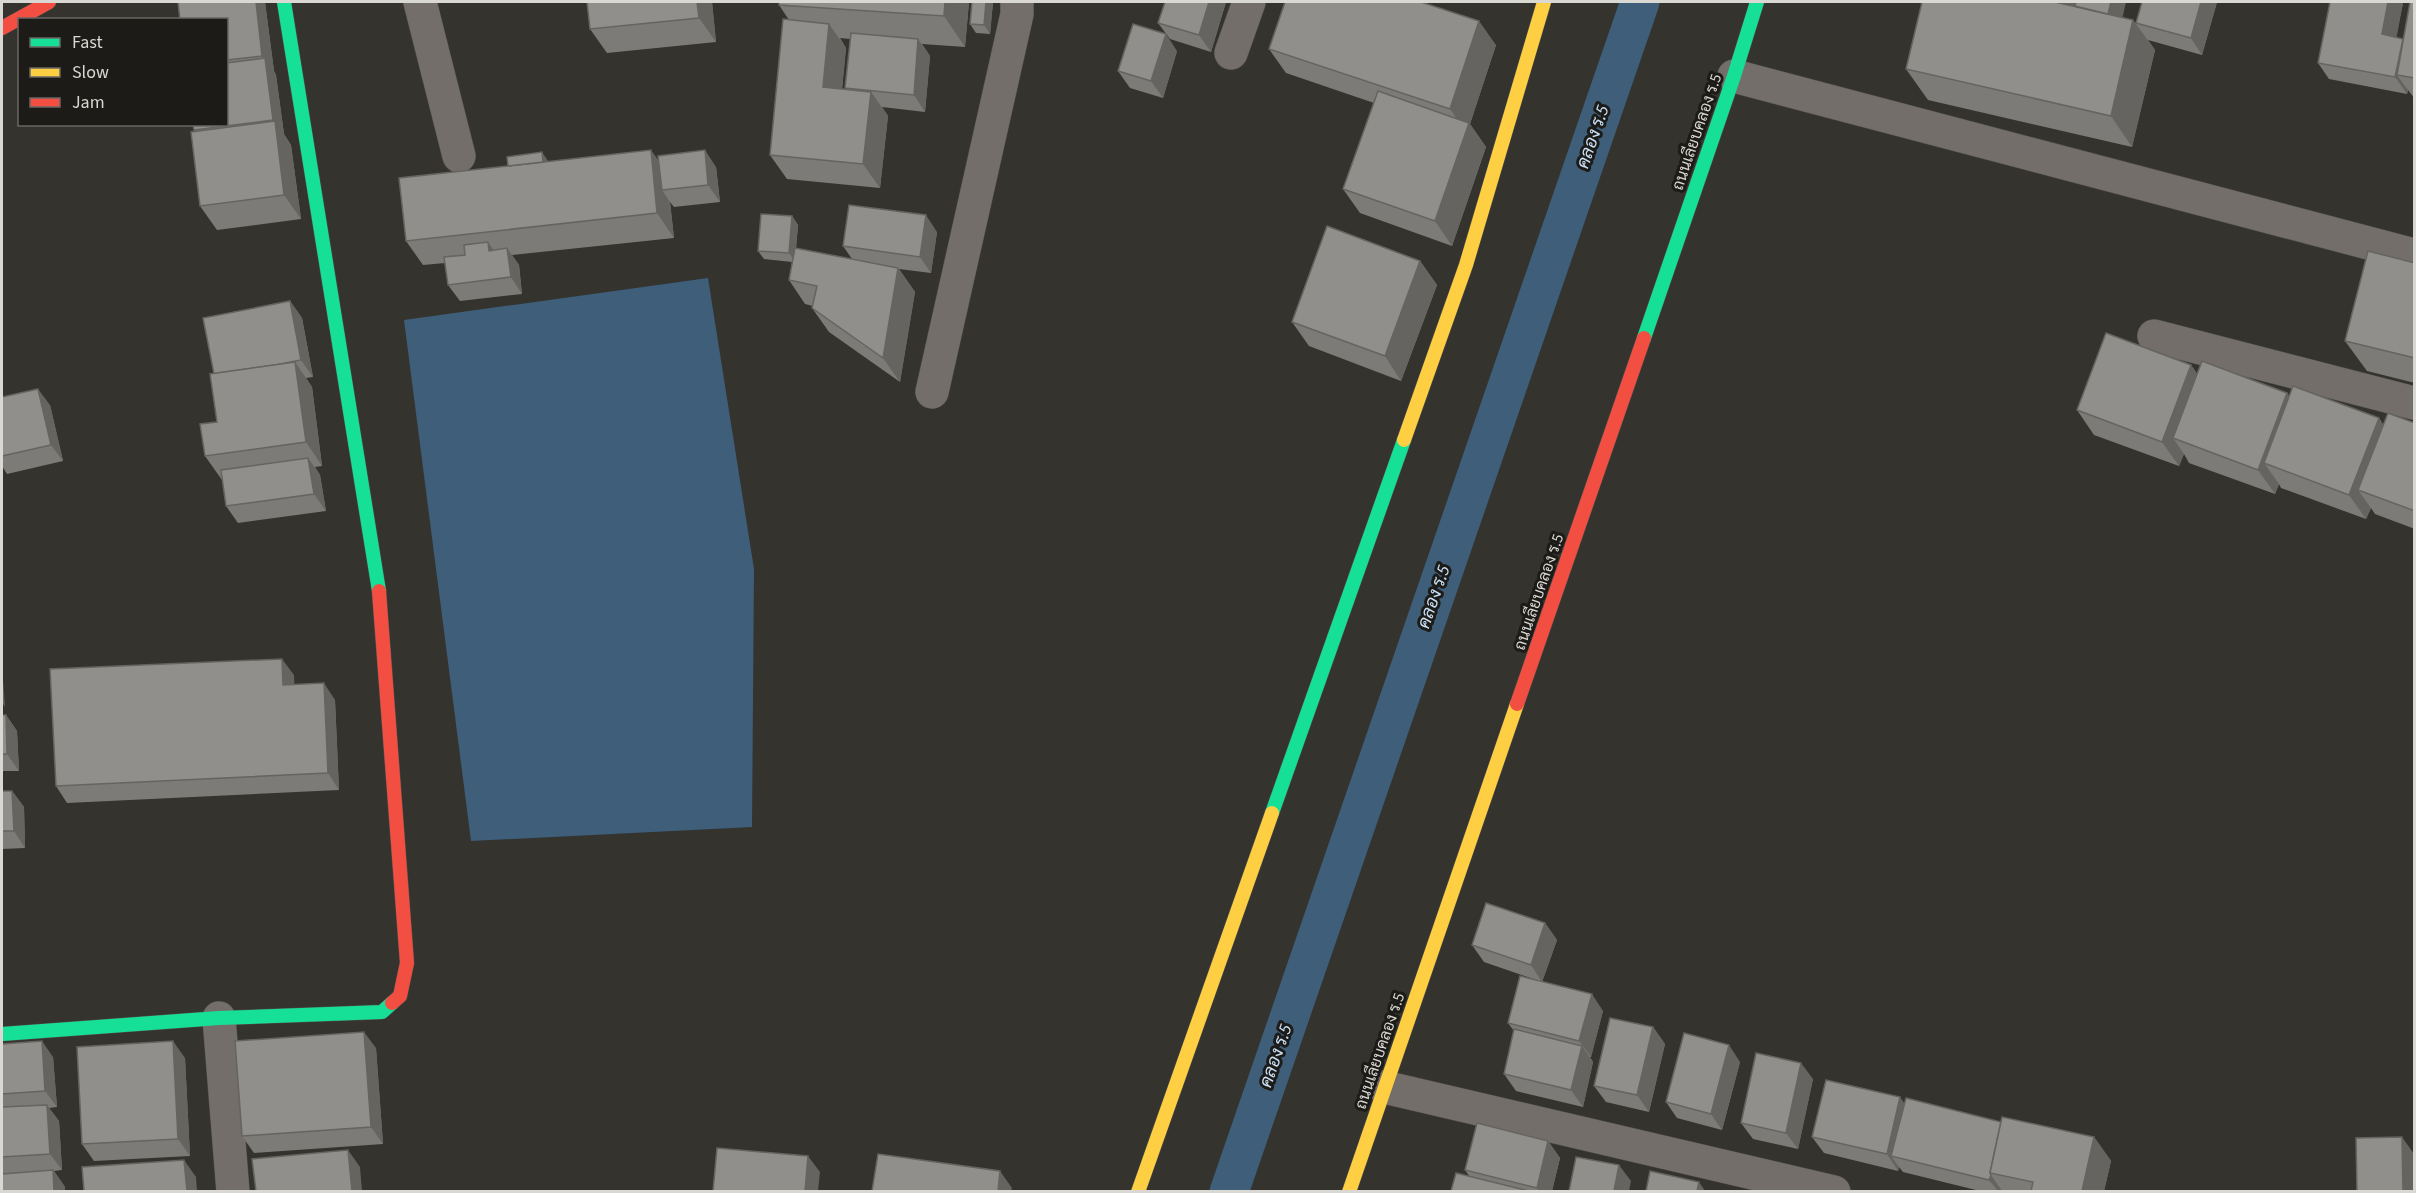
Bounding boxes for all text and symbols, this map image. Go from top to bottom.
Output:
legend [18,18,228,126]
text: Fast [72,30,103,55]
text: Slow [72,60,109,85]
street label: ถนนเลียบคลอง ร.5 [1666,70,1727,193]
text: Jam [72,90,105,115]
water label: คลอง ร.5 [1571,102,1616,172]
street label: ถนนเลียบคลอง ร.5 [1508,530,1569,653]
water label: คลอง ร.5 [1412,562,1457,632]
street label: ถนนเลียบคลอง ร.5 [1349,989,1410,1112]
water label: คลอง ร.5 [1254,1021,1299,1091]

